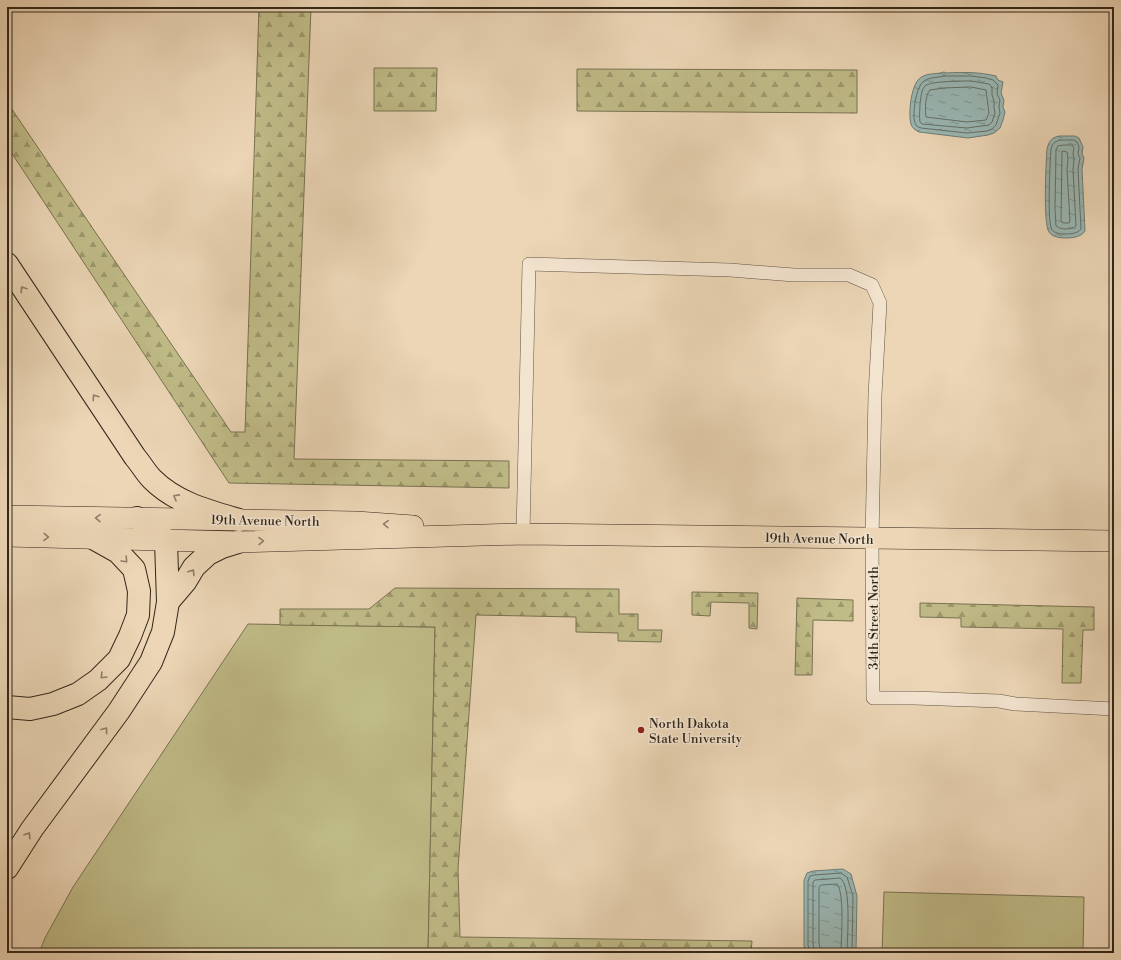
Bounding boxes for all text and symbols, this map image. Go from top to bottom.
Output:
one-way arrow [21,286,28,293]
one-way arrow [92,394,100,401]
one-way arrow [173,494,180,502]
street label: 19th Avenue North [210,512,320,530]
one-way arrow [95,514,101,522]
one-way arrow [383,519,389,528]
street label: 19th Avenue North [764,530,874,548]
one-way arrow [43,533,49,541]
one-way arrow [258,537,264,545]
one-way arrow [120,555,128,563]
street label: 34th Street North [866,566,882,670]
one-way arrow [187,569,194,576]
one-way arrow [100,671,108,679]
place label: North Dakota State University [649,716,743,747]
marker: North Dakota State University [636,725,646,735]
one-way arrow [100,728,107,735]
one-way arrow [23,832,31,839]

